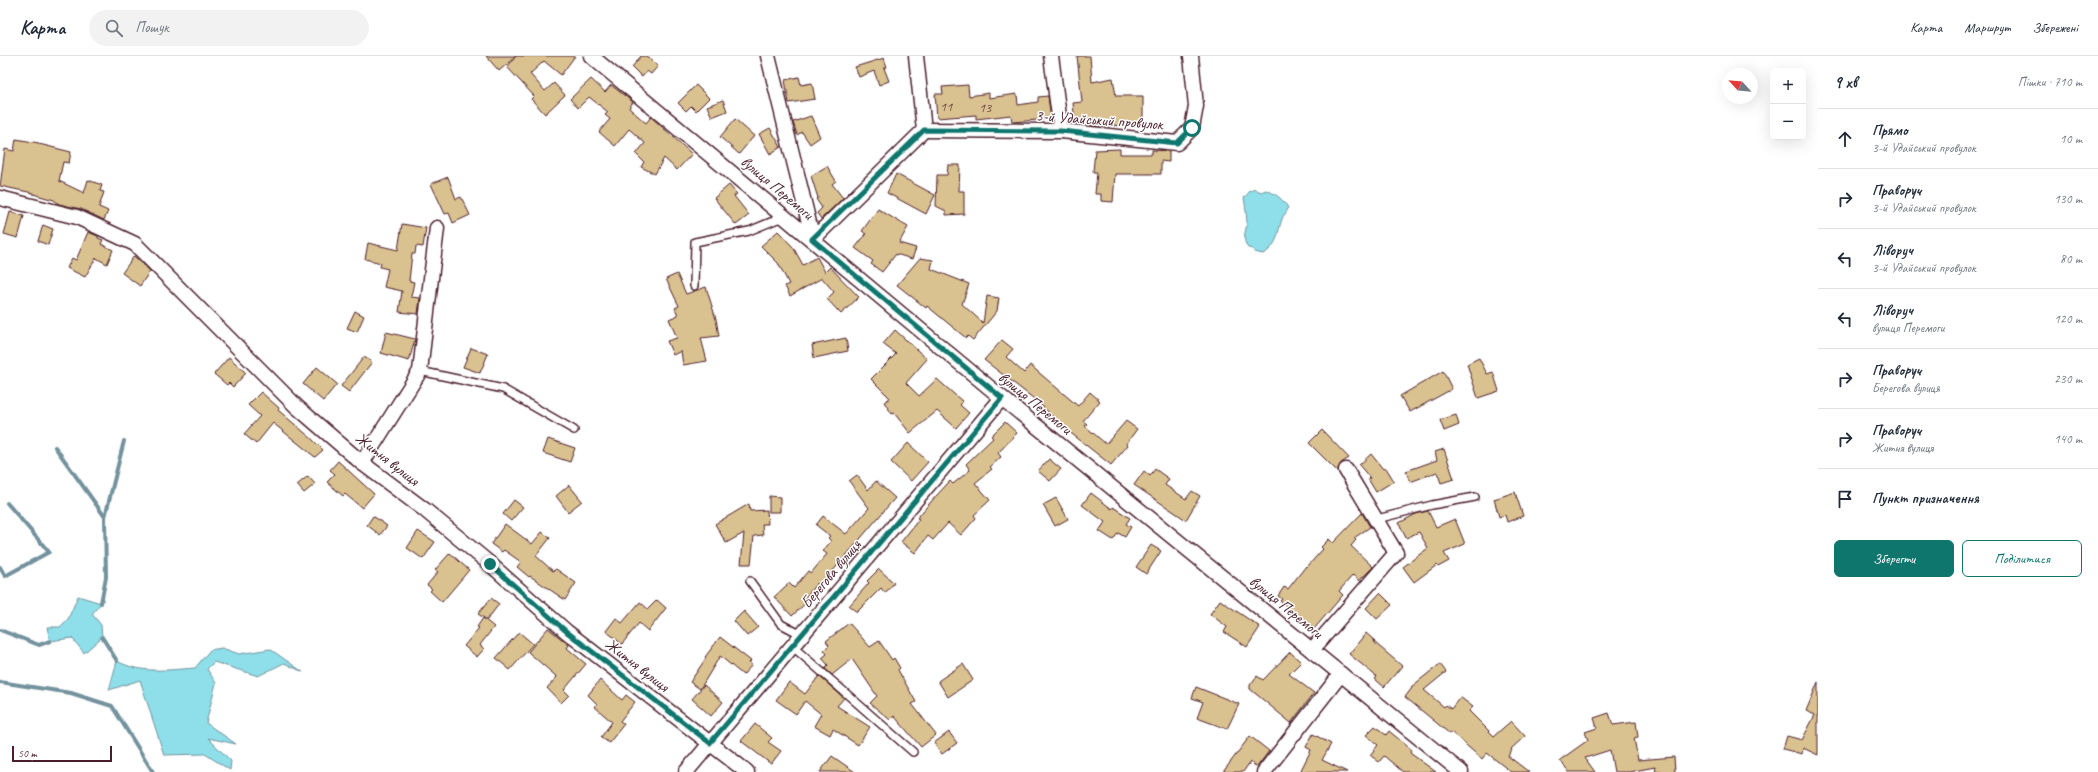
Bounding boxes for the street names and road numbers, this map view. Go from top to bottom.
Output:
street label: 3-й Удайський провулок [1035,106,1165,135]
street label: вулиця Перемоги [737,152,818,225]
street label: вулиця Перемоги [994,367,1077,439]
street label: Житня вулиця [351,428,424,491]
street label: Берегова вулиця [797,535,866,612]
street label: вулиця Перемоги [1245,571,1328,643]
street label: Житня вулиця [601,634,674,697]

